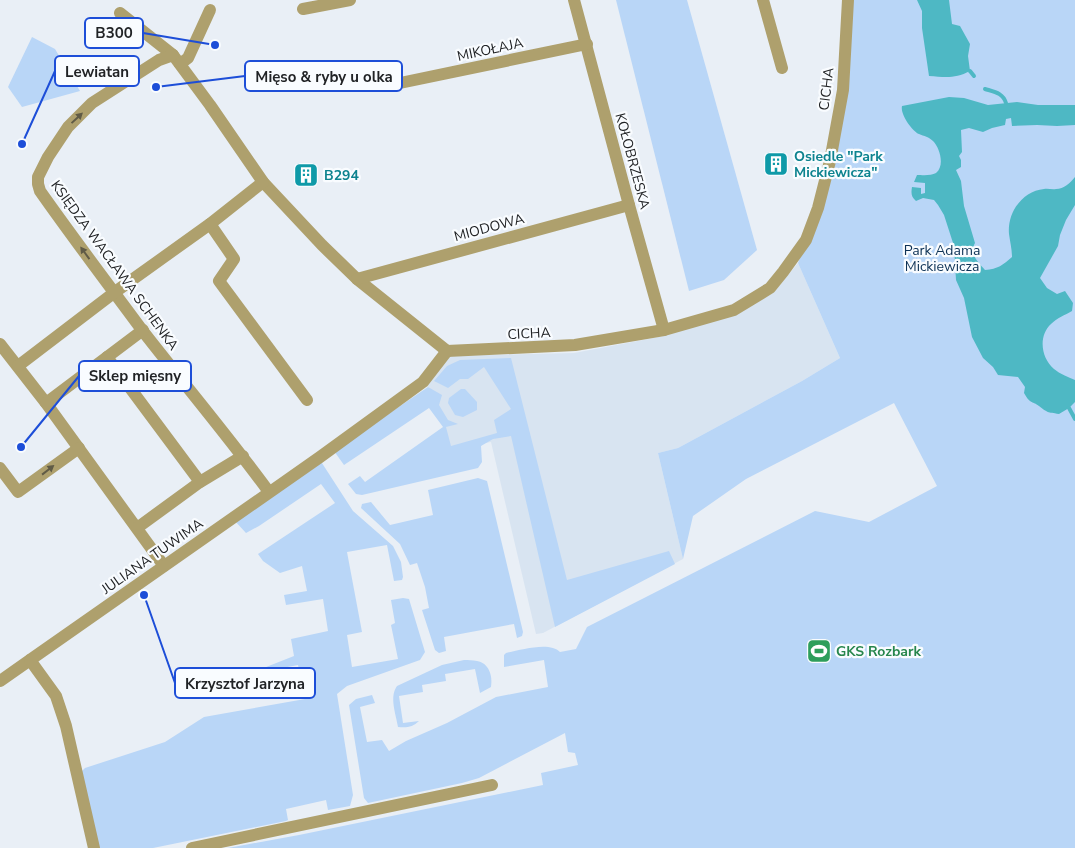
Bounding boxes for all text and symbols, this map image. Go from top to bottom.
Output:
callout: B300 [85,18,143,48]
text: B300 [95,23,133,43]
street label: MIKOŁAJA [455,33,525,66]
callout: Lewiatan [55,56,139,86]
callout: Mięso & ryby u olka [245,61,402,91]
text: Lewiatan [65,62,129,82]
street label: CICHA [814,66,839,112]
text: Mięso & ryby u olka [255,67,393,87]
street label: KOŁOBRZESKA [611,111,655,211]
one-way arrow [71,112,83,124]
place label: Osiedle "Park Mickiewicza" [794,147,883,182]
building icon: Osiedle "Park Mickiewicza" [763,151,789,177]
building icon: B294 [293,162,319,188]
place label: B294 [324,166,359,185]
street label: KSIĘDZA WACŁAWA SCHENKA [46,176,183,354]
street label: MIODOWA [452,209,526,246]
park label: Park Adama Mickiewicza [904,241,980,276]
one-way arrow [80,246,90,260]
street label: CICHA [507,323,551,344]
callout: Sklep mięsny [79,361,191,391]
text: Sklep mięsny [89,366,181,386]
one-way arrow [42,465,55,476]
street label: JULIANA TUWIMA [97,514,207,599]
sports icon: GKS Rozbark [806,638,832,664]
place label: GKS Rozbark [836,642,921,661]
callout: Krzysztof Jarzyna [175,668,315,698]
text: Krzysztof Jarzyna [185,674,305,694]

